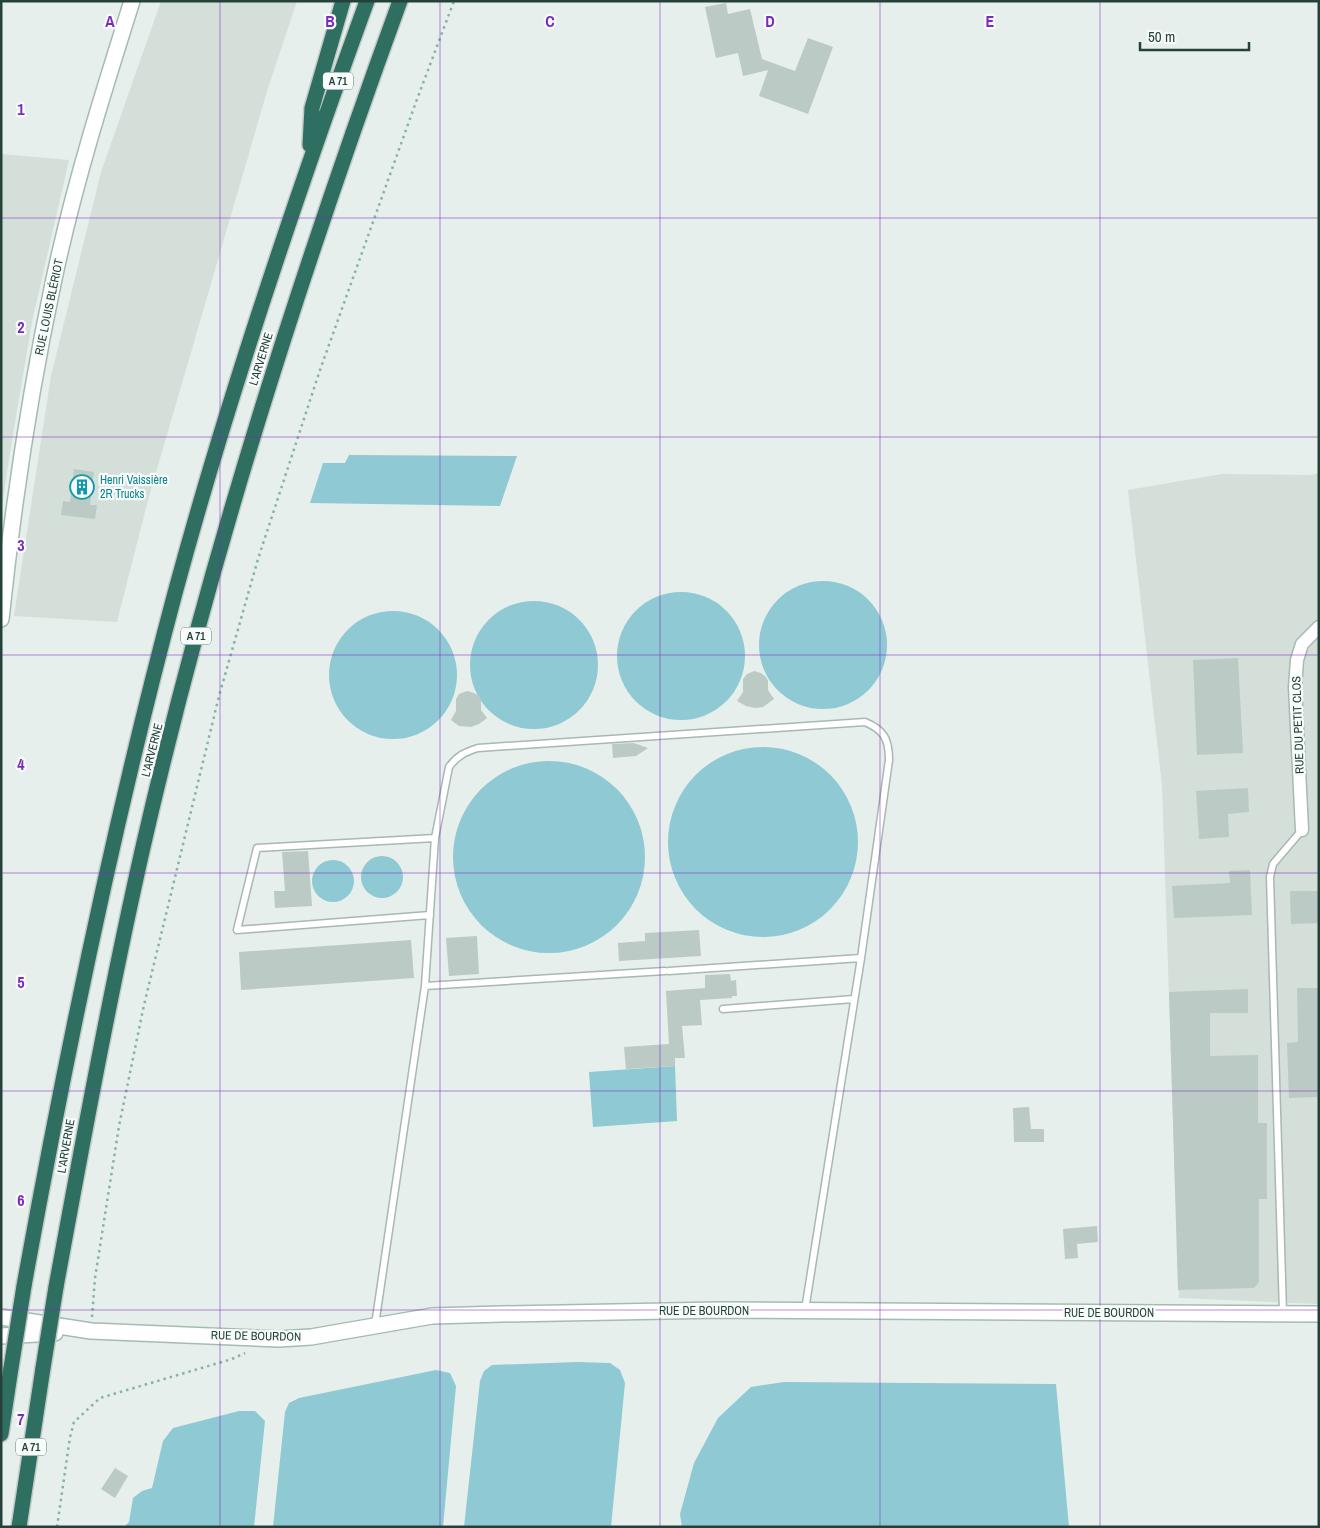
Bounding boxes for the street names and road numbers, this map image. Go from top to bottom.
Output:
road number: A 71 [323,72,353,90]
street label: RUE LOUIS BLÉRIOT [31,257,67,357]
street label: L'ARVERNE [245,330,277,388]
road number: A 71 [181,628,211,644]
street label: RUE DU PETIT CLOS [1288,675,1308,774]
street label: L'ARVERNE [138,721,166,779]
street label: L'ARVERNE [53,1118,79,1174]
street label: RUE DE BOURDON [659,1303,749,1319]
street label: RUE DE BOURDON [1064,1305,1154,1321]
street label: RUE DE BOURDON [211,1327,301,1345]
road number: A 71 [16,1438,46,1455]

